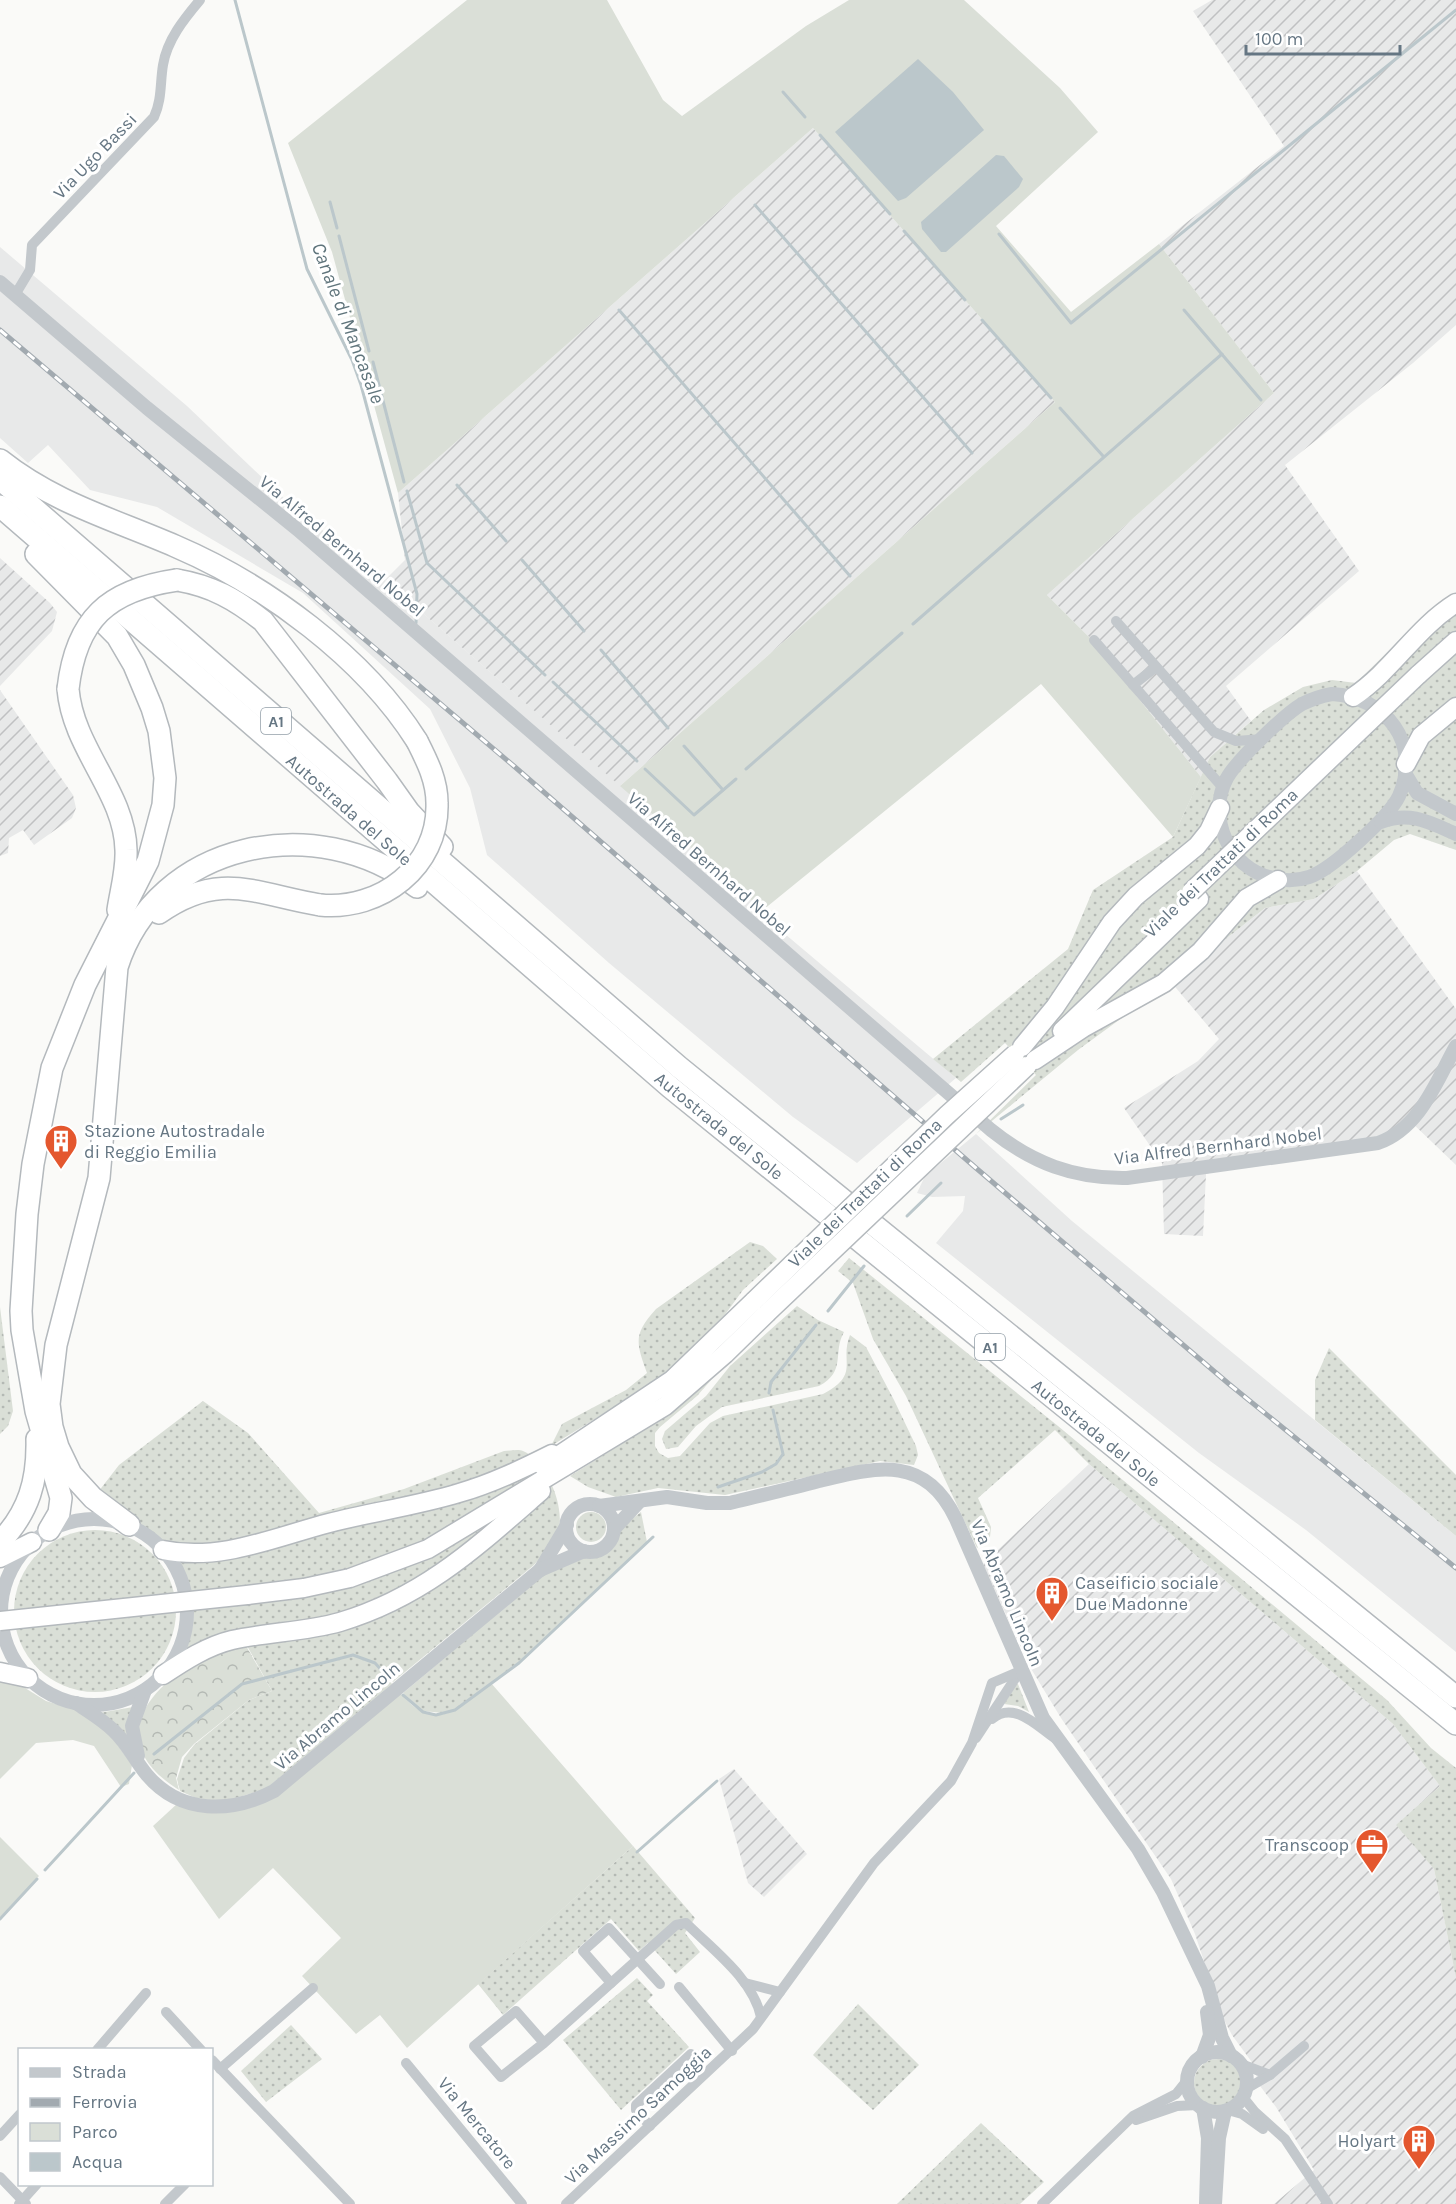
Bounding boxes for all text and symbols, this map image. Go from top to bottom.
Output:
scale bar [1246,18,1400,56]
text: 100 m [1255,28,1303,50]
street label: Via Ugo Bassi [49,108,141,204]
water label: Canale di Mancasale [307,239,389,407]
street label: Via Alfred Bernhard Nobel [255,470,429,622]
road number: A1 [261,708,291,734]
street label: Autostrada del Sole [282,749,416,871]
street label: Viale dei Trattati di Roma [1139,784,1303,942]
street label: Via Alfred Bernhard Nobel [623,787,795,941]
street label: Autostrada del Sole [650,1067,788,1185]
street label: Viale dei Trattati di Roma [783,1114,947,1272]
place label: Stazione Autostradale di Reggio Emilia [84,1120,265,1163]
street label: Via Alfred Bernhard Nobel [1113,1122,1323,1170]
building icon: Stazione Autostradale di Reggio Emilia [43,1123,79,1170]
road number: A1 [975,1334,1005,1360]
street label: Autostrada del Sole [1027,1374,1165,1492]
street label: Via Abramo Lincoln [966,1516,1048,1670]
place label: Caseificio sociale Due Madonne [1075,1572,1218,1615]
building icon: Caseificio sociale Due Madonne [1034,1575,1070,1622]
street label: Via Abramo Lincoln [270,1657,404,1775]
office icon: Transcoop [1354,1827,1390,1874]
place label: Transcoop [1265,1834,1349,1856]
street label: Via Massimo Samoggia [560,2041,716,2189]
legend [18,2048,213,2186]
text: Strada [72,2061,127,2083]
street label: Via Mercatore [433,2072,521,2174]
text: Ferrovia [72,2091,137,2113]
text: Parco [72,2121,118,2143]
building icon: Holyart [1401,2123,1437,2170]
place label: Holyart [1338,2130,1396,2152]
text: Acqua [72,2151,123,2173]

